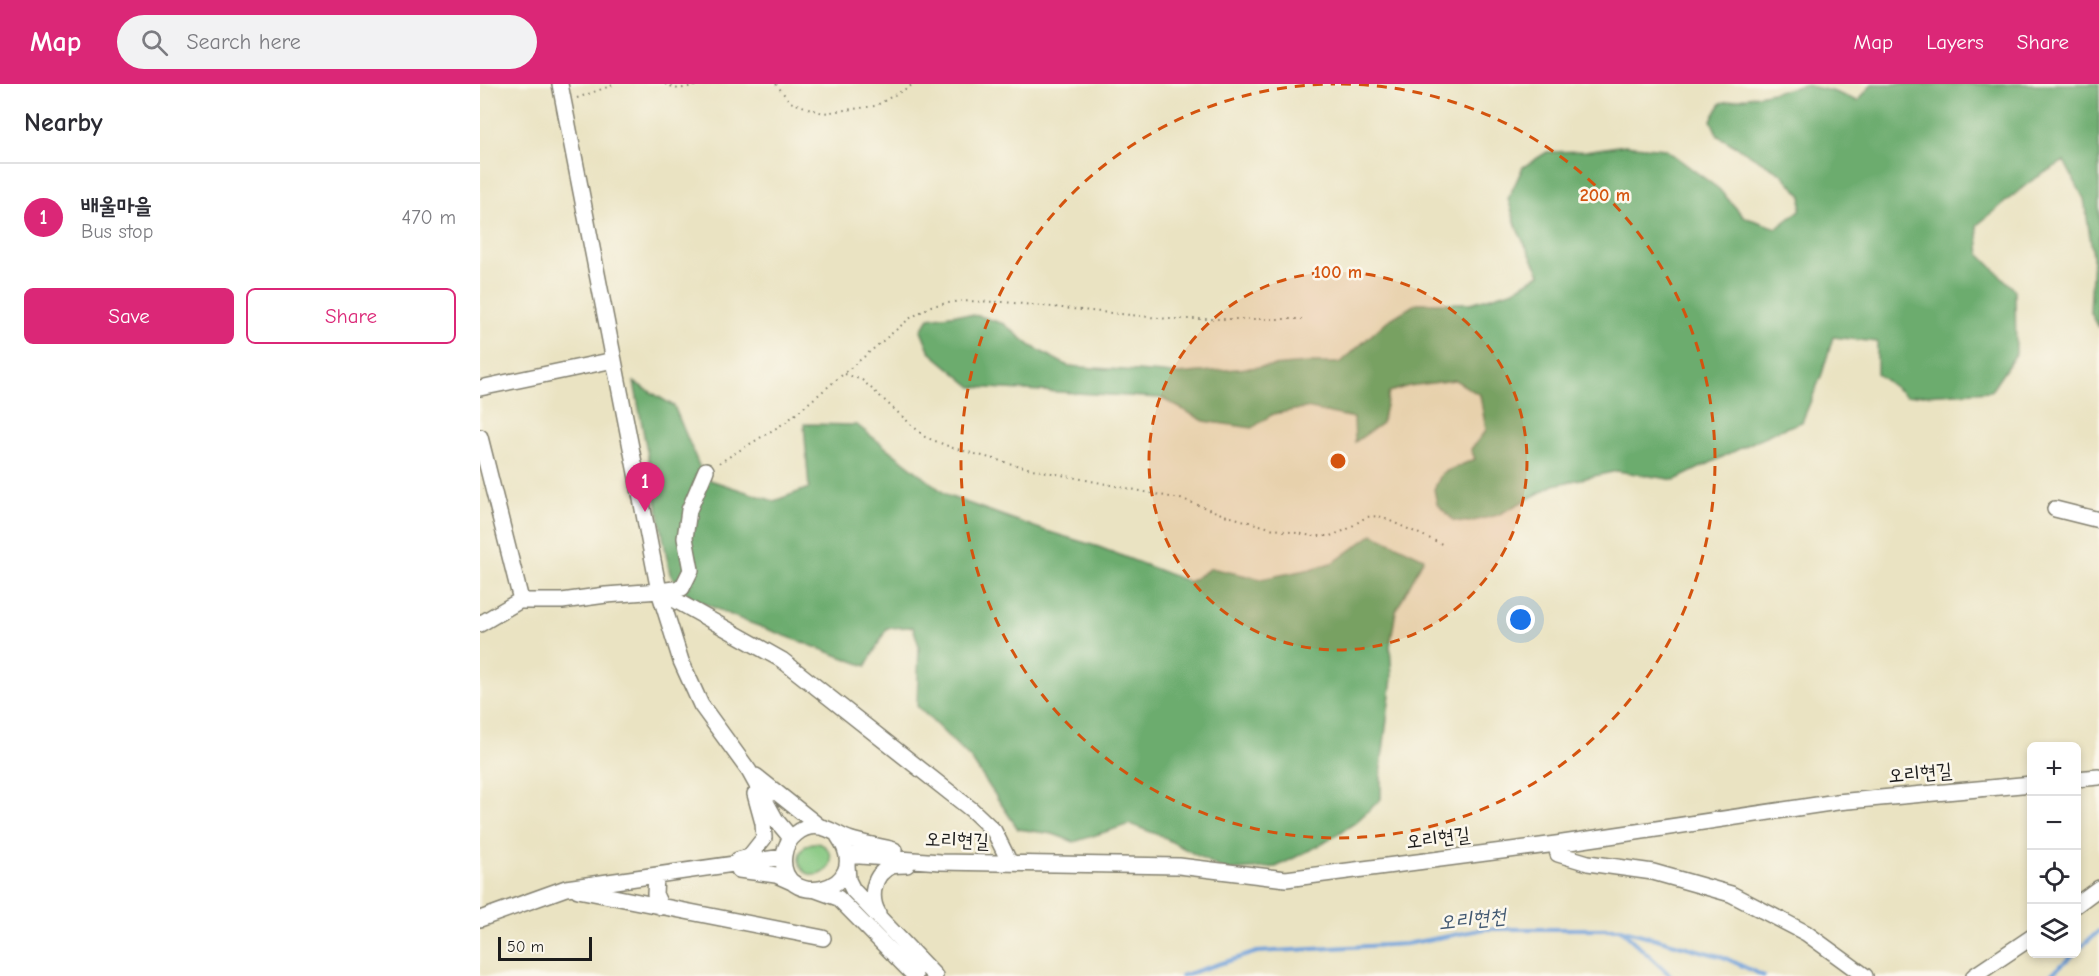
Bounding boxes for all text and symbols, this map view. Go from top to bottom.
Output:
search box [117,15,537,69]
text: Map [30,26,81,58]
icon: search [138,26,171,59]
text: Search here [186,29,301,55]
text: Map [1854,30,1893,54]
text: Layers [1926,30,1984,54]
text: Share [2017,30,2069,54]
text: Nearby [24,108,103,138]
text: 200 m [1580,185,1630,206]
text: 배울마을 [81,193,152,219]
text: 1 [40,206,47,229]
text: 470 m [401,206,456,229]
text: Bus stop [81,220,153,243]
text: 100 m [1314,262,1362,283]
button: Save [24,288,234,344]
button: Share [246,288,456,344]
centre of rings [1328,451,1348,471]
pin: 1 [626,462,664,512]
your location [1506,605,1535,634]
map controls [2027,742,2081,958]
button: + [2027,742,2081,796]
street label: 오리현길 [1887,759,1953,787]
button: − [2027,796,2081,850]
street label: 오리현길 [1405,823,1471,853]
street label: 오리현길 [924,827,990,853]
button: locate [2027,850,2081,904]
water label: 오리현천 [1437,903,1509,934]
button: layers [2027,904,2081,958]
scale bar [498,934,592,962]
text: 50 m [507,938,544,956]

